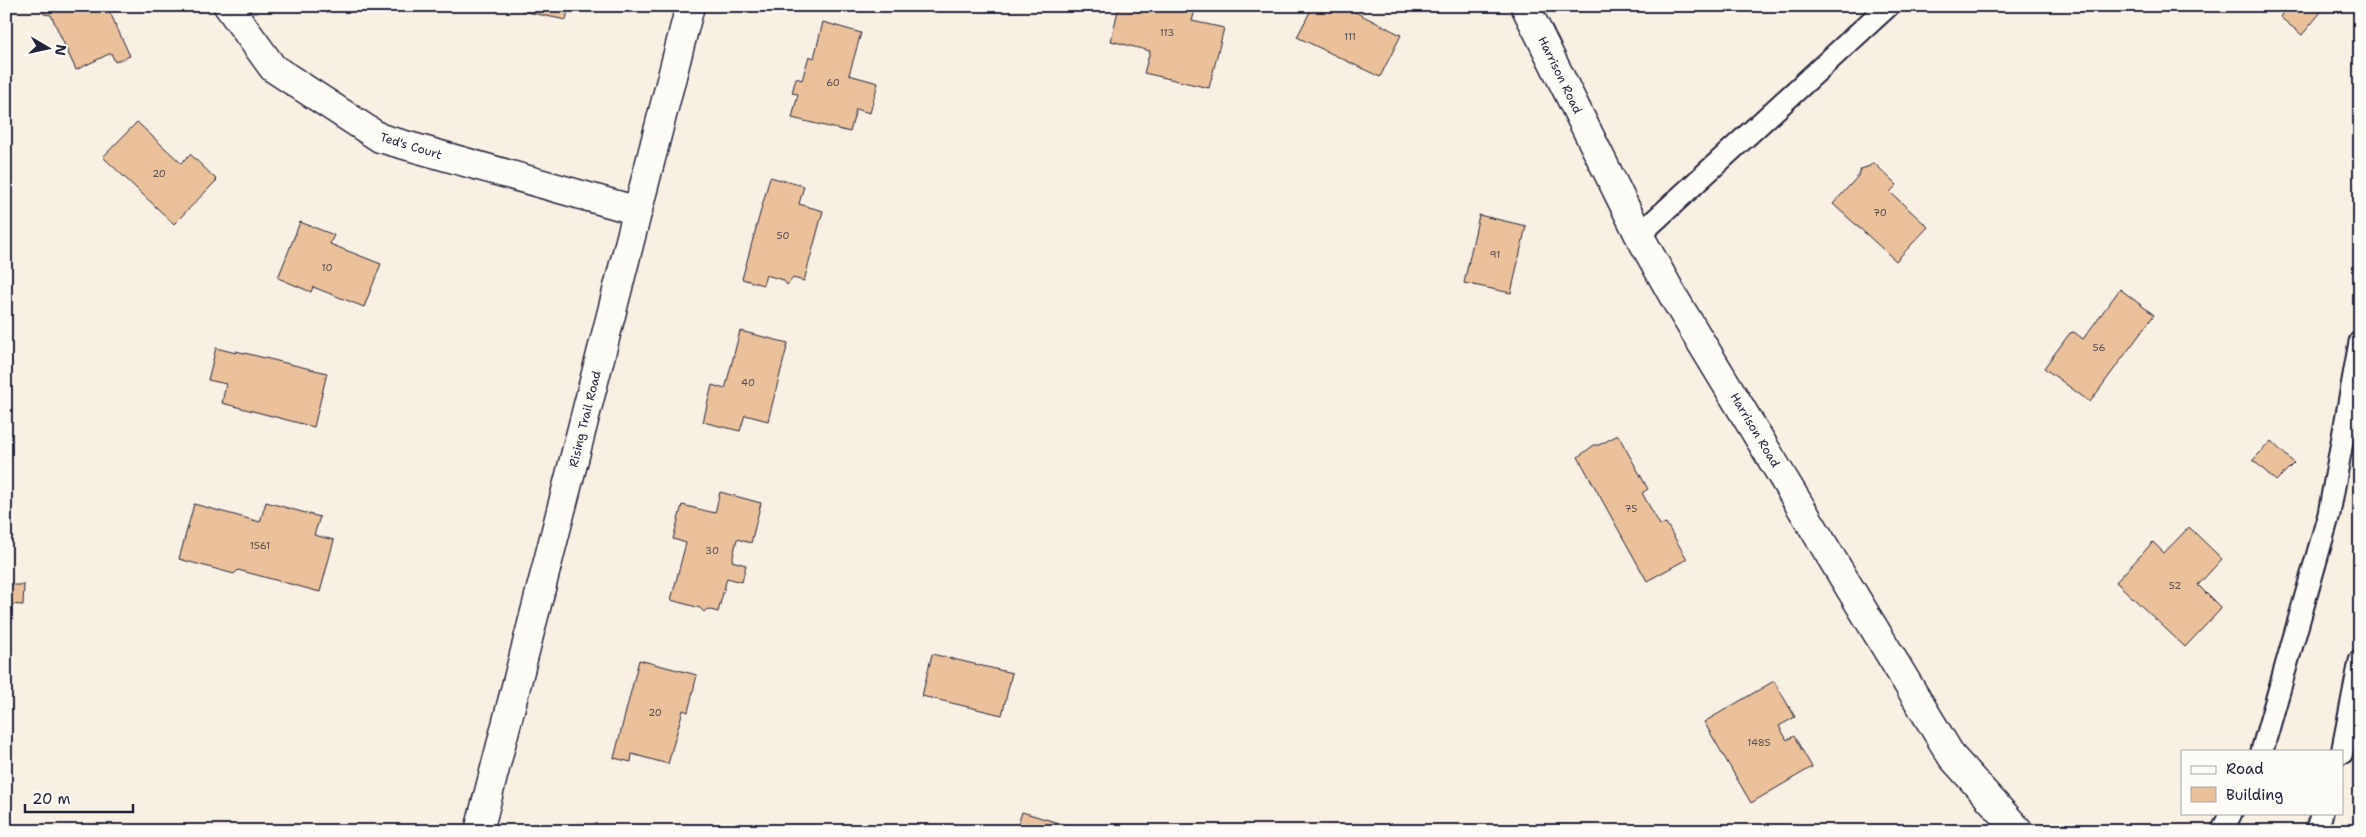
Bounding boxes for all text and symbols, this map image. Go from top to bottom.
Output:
north arrow [22,22,72,72]
house number: 113 [1160,26,1174,39]
house number: 111 [1344,30,1356,43]
street label: Harrison Road [1534,34,1586,117]
text: N [51,43,71,57]
house number: 60 [826,76,840,89]
street label: Ted's Court [378,129,444,163]
house number: 20 [152,167,166,180]
house number: 70 [1873,206,1887,219]
house number: 50 [776,229,790,242]
house number: 91 [1490,248,1500,261]
house number: 10 [322,261,332,274]
house number: 56 [2093,341,2105,354]
street label: Rising Trail Road [565,369,605,469]
house number: 40 [741,376,755,389]
street label: Harrison Road [1726,390,1784,471]
house number: 75 [1625,502,1637,515]
house number: 1561 [250,539,270,552]
house number: 30 [705,544,719,557]
house number: 52 [2169,579,2181,592]
house number: 20 [648,706,662,719]
house number: 1485 [1747,736,1771,749]
legend [2181,750,2344,814]
text: Road [2226,759,2264,779]
scale bar [25,782,132,814]
text: Building [2226,785,2283,805]
text: 20 m [32,789,71,809]

